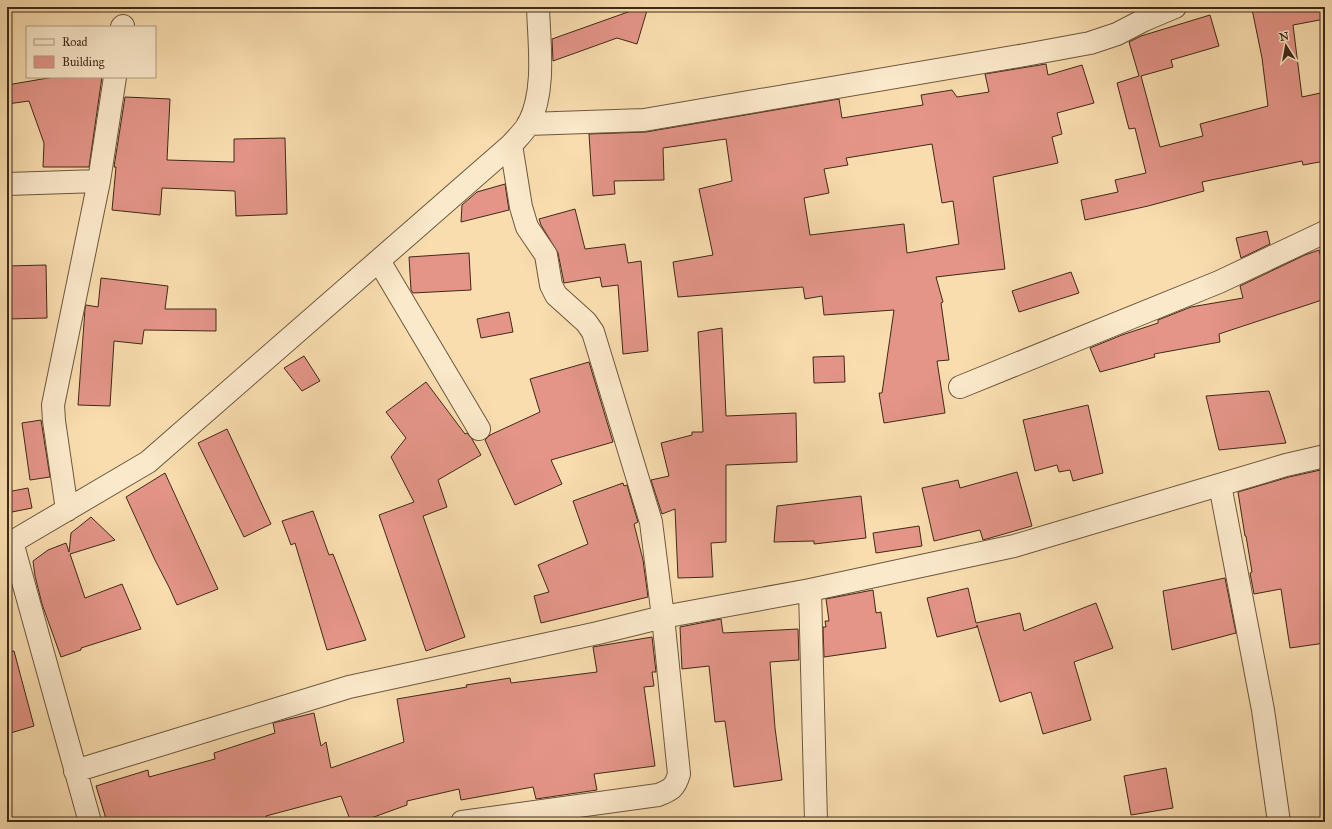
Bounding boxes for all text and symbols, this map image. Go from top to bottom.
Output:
legend [26,26,156,78]
north arrow [1266,26,1306,66]
text: N [1278,29,1291,44]
text: Road [62,35,88,49]
text: Building [62,55,105,70]

